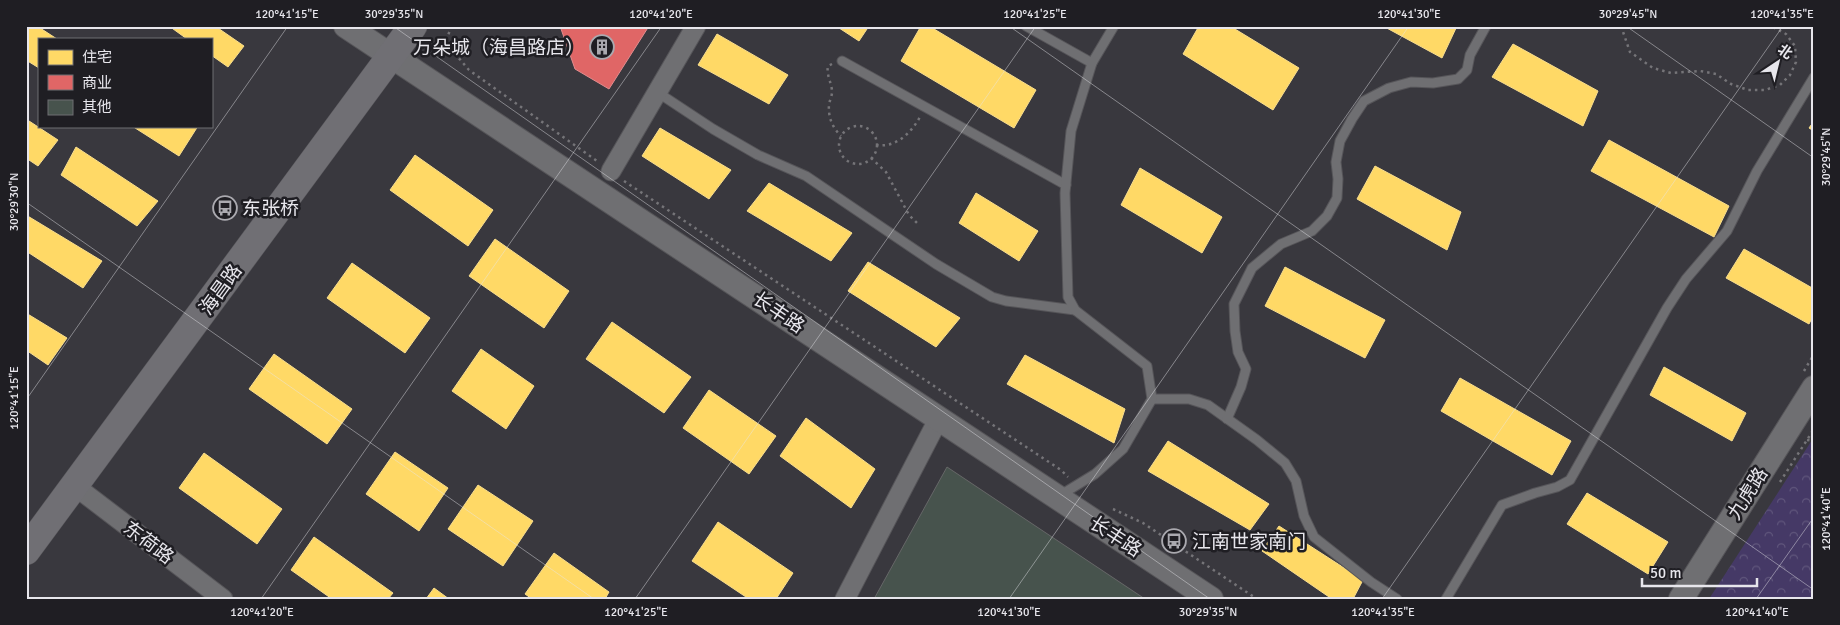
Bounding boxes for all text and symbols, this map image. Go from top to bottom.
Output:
text: 120°41'15"E [255,7,319,22]
text: 30°29'35"N [365,7,423,22]
text: 120°41'20"E [629,7,693,22]
text: 120°41'25"E [1003,7,1067,22]
text: 120°41'30"E [1377,7,1441,22]
text: 30°29'45"N [1599,7,1657,22]
text: 120°41'35"E [1750,7,1814,22]
building icon: 万朵城（海昌路店） [589,34,615,60]
place label: 万朵城（海昌路店） [413,36,584,60]
legend [38,38,212,128]
north arrow [1752,38,1802,88]
text: 北 [1775,41,1796,63]
text: 住宅 [82,48,112,66]
text: 商业 [82,74,112,92]
text: 其他 [82,98,112,116]
text: 30°29'45"N [1819,128,1834,186]
text: 30°29'30"N [7,173,22,231]
bus stop icon: 东张桥 [212,195,238,221]
place label: 东张桥 [242,197,299,221]
street label: 海昌路 [194,259,247,320]
street label: 长丰路 [748,287,809,339]
text: 120°41'15"E [7,366,22,430]
street label: 九虎路 [1723,463,1773,524]
text: 120°41'40"E [1819,487,1834,551]
street label: 长丰路 [1085,511,1146,562]
street label: 东荷路 [118,516,178,570]
bus stop icon: 江南世家南门 [1161,528,1187,554]
place label: 江南世家南门 [1192,530,1306,554]
scale bar [1642,555,1758,587]
text: 50 m [1650,564,1681,582]
text: 120°41'20"E [230,605,294,620]
text: 120°41'25"E [604,605,668,620]
text: 120°41'30"E [977,605,1041,620]
text: 30°29'35"N [1179,605,1237,620]
text: 120°41'35"E [1351,605,1415,620]
text: 120°41'40"E [1725,605,1789,620]

